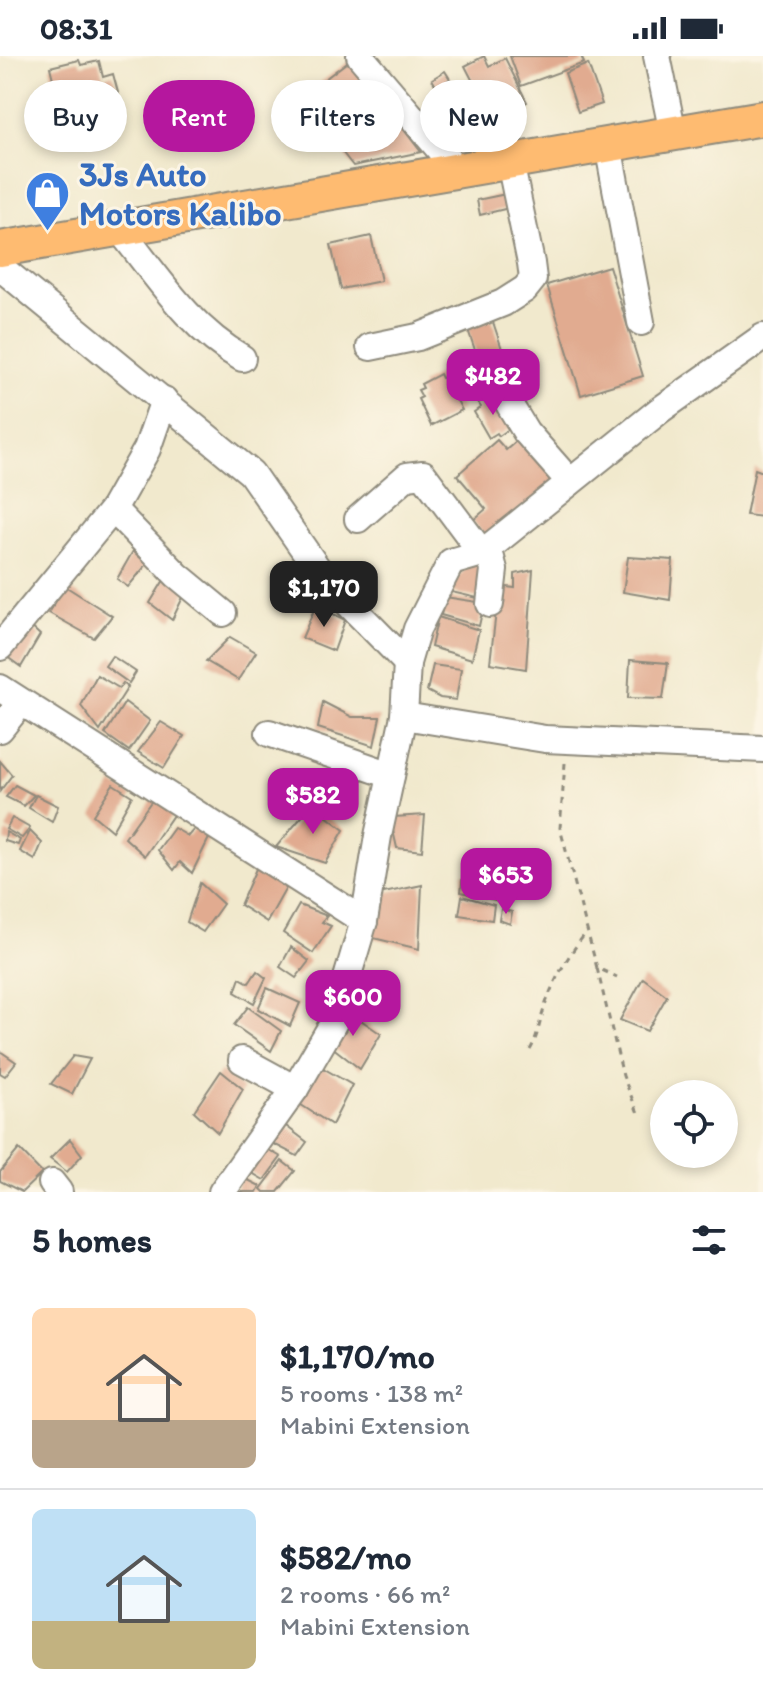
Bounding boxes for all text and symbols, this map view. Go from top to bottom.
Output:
text: 08:31 [40,10,113,47]
chip: Buy [24,80,127,152]
chip: Rent [143,80,255,152]
chip: Filters [271,80,404,152]
chip: New [420,80,527,152]
place label: 3Js Auto Motors Kalibo [79,154,281,234]
shop icon: 3Js Auto Motors Kalibo [24,170,72,233]
pin: $482 [446,349,540,417]
text: $482 [465,359,521,391]
pin: $1,170 [259,561,389,629]
text: $1,170 [288,571,360,603]
pin: $582 [266,768,360,836]
text: $582 [286,778,340,810]
pin: $653 [459,848,553,916]
text: $653 [479,858,533,890]
pin: $600 [306,970,400,1038]
text: $600 [324,980,382,1012]
map controls [650,1080,738,1168]
button: locate [650,1080,738,1168]
icon: filters [687,1218,731,1262]
text: 5 homes [32,1220,152,1261]
text: $1,170/mo [280,1336,435,1377]
icon: home [96,1340,192,1436]
text: 5 rooms · 138 m² [280,1377,463,1409]
text: Mabini Extension [280,1409,470,1441]
text: $582/mo [280,1537,412,1578]
icon: home [96,1541,192,1637]
text: 2 rooms · 66 m² [280,1578,450,1610]
text: Mabini Extension [280,1610,470,1642]

